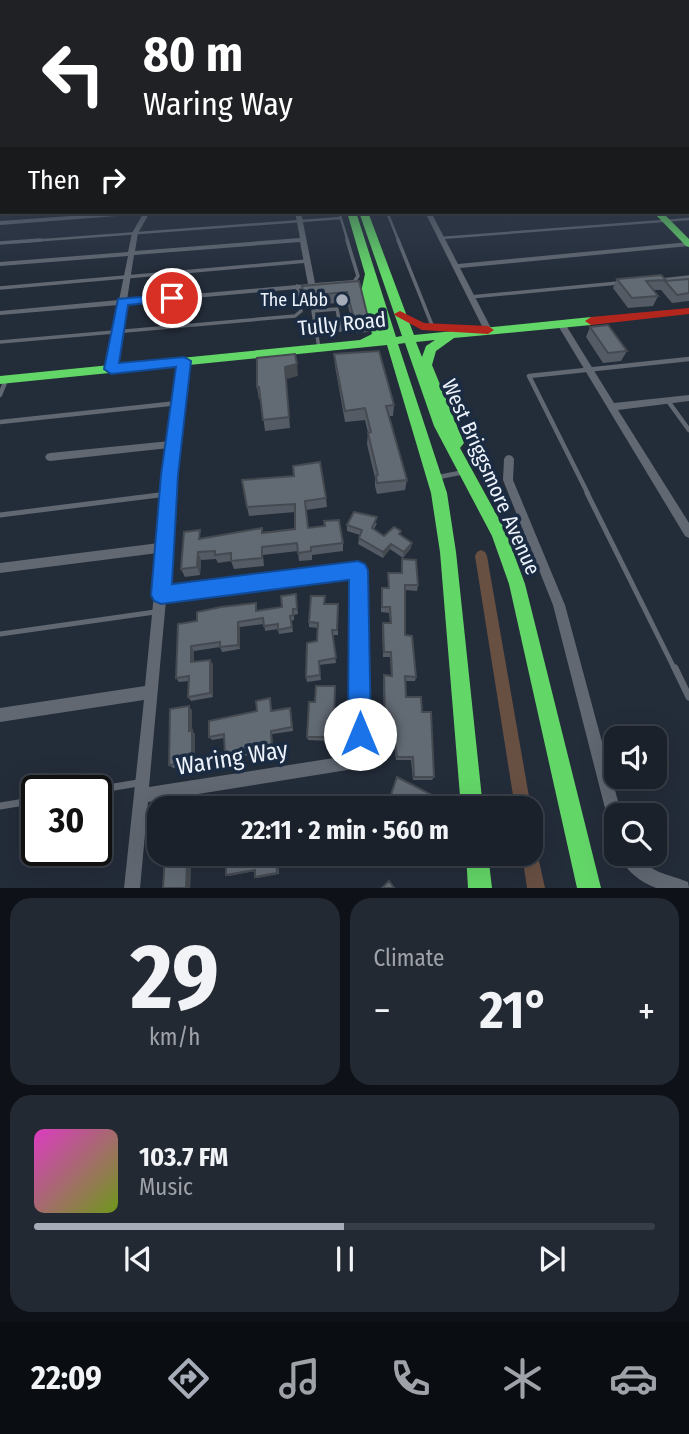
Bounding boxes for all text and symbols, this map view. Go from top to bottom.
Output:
text: 80 m [143,25,243,84]
icon: left [28,28,119,119]
text: Waring Way [143,85,293,123]
icon: right [94,161,132,199]
text: Then [28,165,80,196]
pin [142,268,202,328]
icon: arrive [153,279,191,317]
place label: The LAbb [260,289,328,311]
marker: The LAbb [334,292,350,308]
street label: Tully Road [297,306,387,342]
street label: West Briggsmore Avenue [436,375,546,579]
position arrow [323,697,397,771]
map controls [604,726,667,866]
button: sound [604,726,667,789]
street label: Waring Way [174,735,290,781]
speed limit sign: 30 [21,775,112,866]
button: search [604,803,667,866]
text: 22:11 · 2 min · 560 m [241,815,449,846]
text: 29 [130,923,219,1032]
text: Climate [374,944,444,972]
text: 21° [479,979,549,1042]
text: − [374,988,391,1034]
text: + [638,988,655,1034]
text: km/h [149,1023,200,1051]
text: 103.7 FM [139,1142,228,1173]
text: Music [139,1173,193,1201]
icon: previous [119,1240,157,1278]
icon: pause [326,1240,364,1278]
icon: next [533,1240,571,1278]
icon: directions [164,1354,213,1403]
icon: music [275,1354,324,1403]
icon: phone [386,1354,435,1403]
icon: climate [498,1354,547,1403]
icon: car [609,1354,658,1403]
text: 22:09 [31,1359,102,1397]

